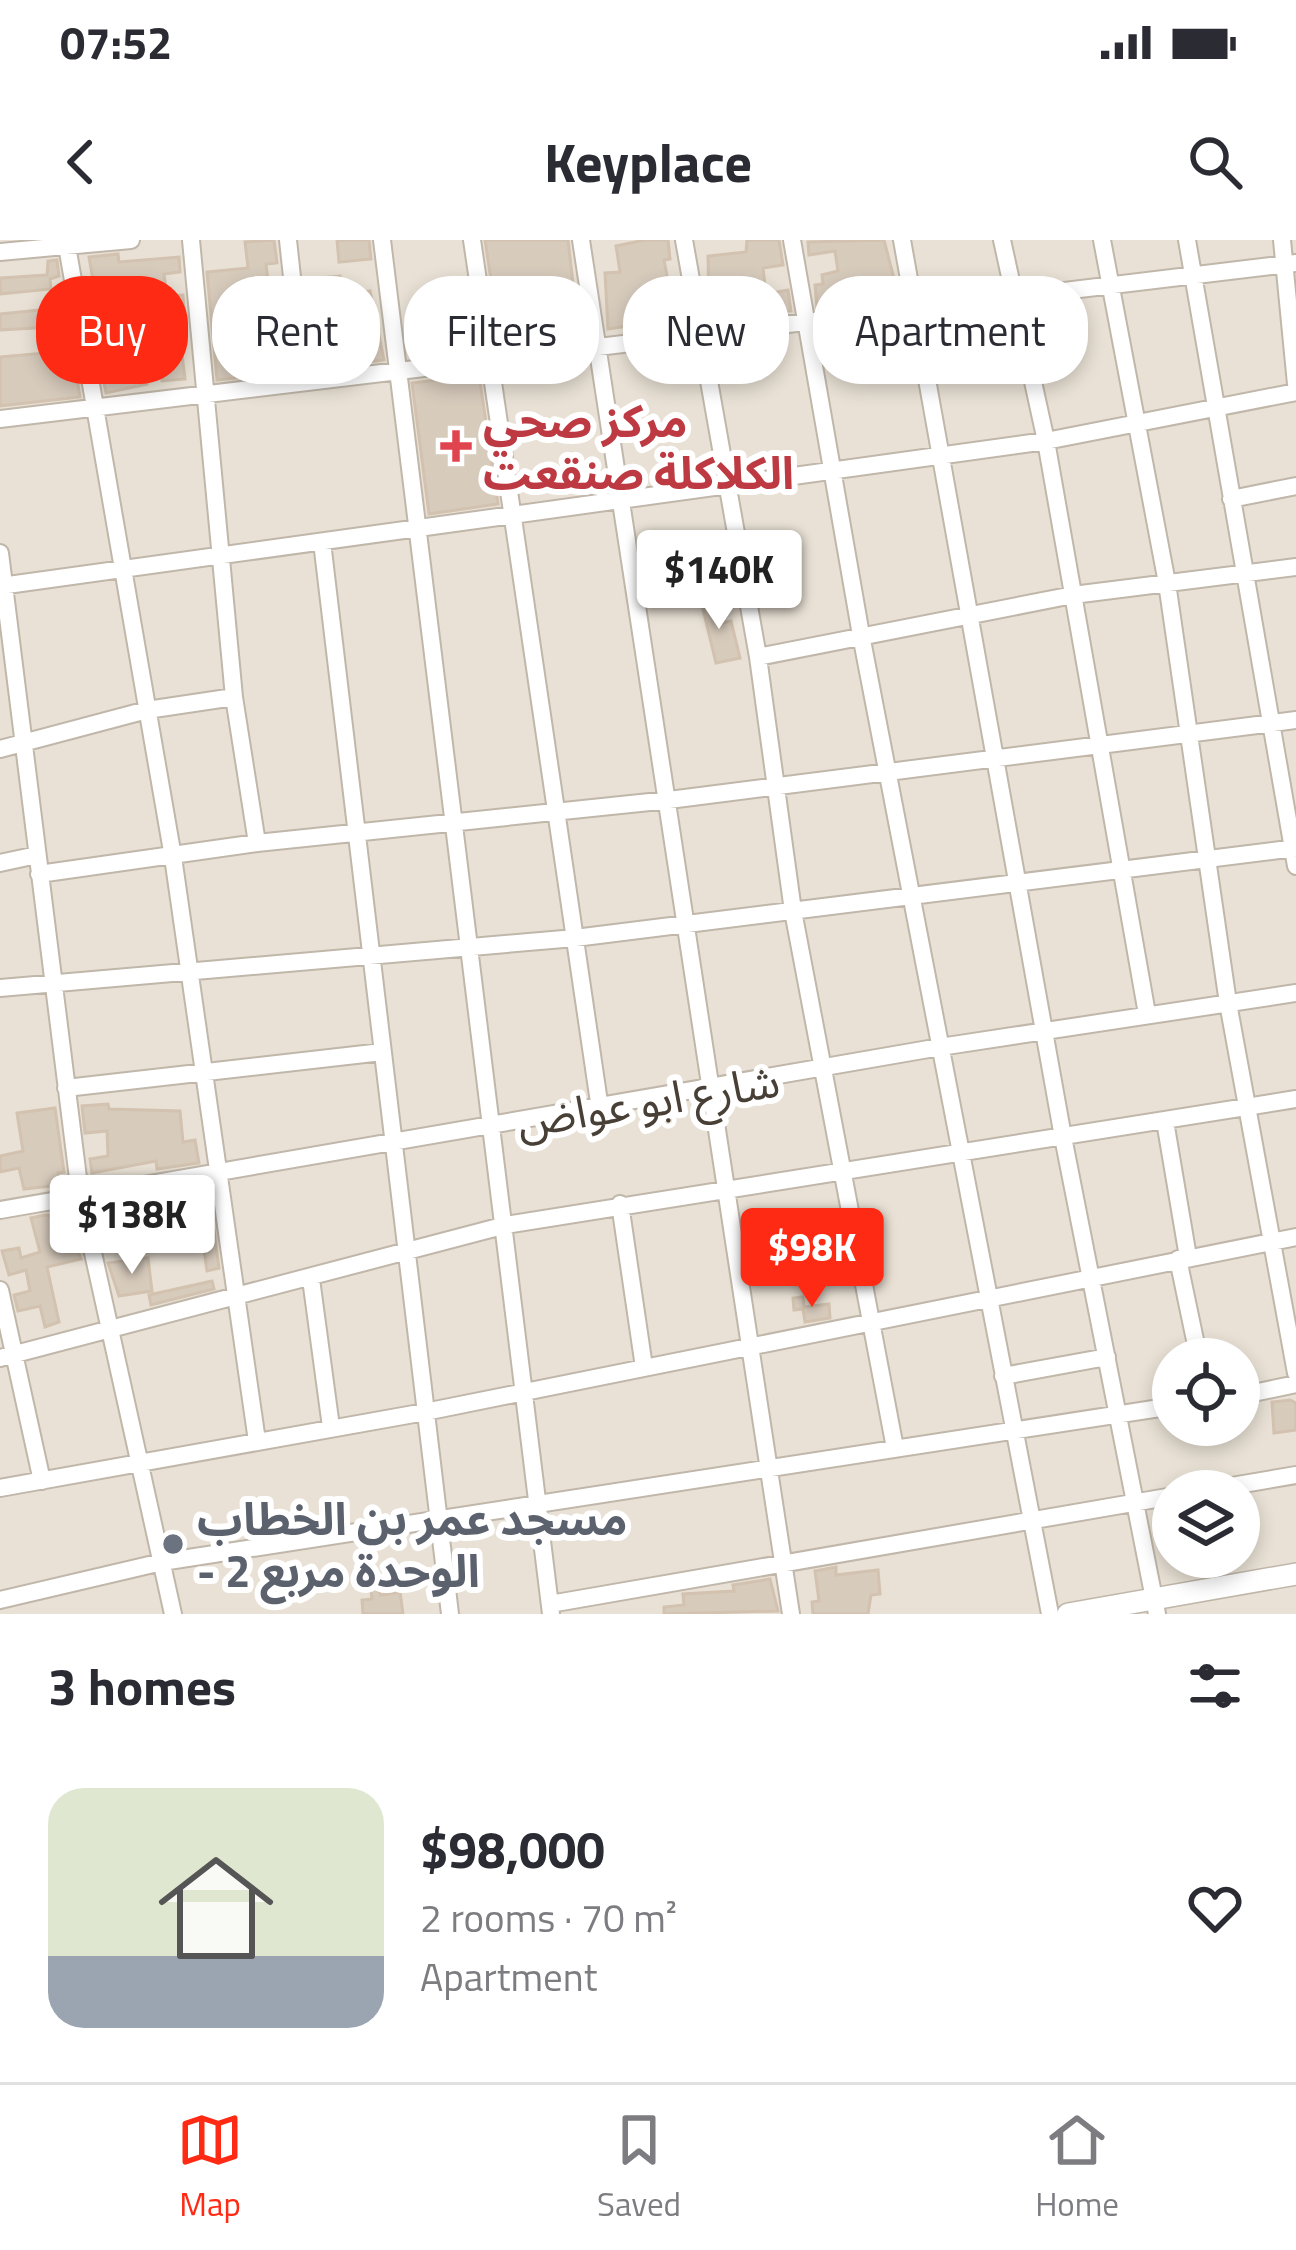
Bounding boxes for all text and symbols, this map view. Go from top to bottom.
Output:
text: 07:52 [60,8,172,76]
text: Keyplace [544,121,752,203]
icon: back [48,129,114,195]
icon: search [1182,129,1248,195]
chip: Buy [36,276,188,384]
chip: Rent [212,276,380,384]
chip: Filters [404,276,599,384]
chip: New [623,276,789,384]
chip: Apartment [813,276,1088,384]
place label: مركز صحي الكلاكلة صنقعت [483,386,794,506]
marker: مركز صحي الكلاكلة صنقعت [440,430,472,462]
pin: $140K [635,530,803,632]
text: $140K [664,539,774,598]
street label: شارع ابو عواض [512,1046,784,1155]
pin: $138K [48,1175,216,1277]
text: $138K [77,1184,187,1243]
pin: $98K [741,1208,883,1310]
text: $98K [768,1217,856,1276]
map controls [1152,1338,1260,1578]
button: locate [1152,1338,1260,1446]
button: layers [1152,1470,1260,1578]
place label: مسجد عمر بن الخطاب - الوحدة مربع 2 [197,1484,628,1605]
marker: مسجد عمر بن الخطاب - الوحدة مربع 2 [160,1531,186,1557]
text: 3 homes [48,1647,236,1725]
icon: filters [1182,1653,1248,1719]
text: $98,000 [420,1810,605,1888]
icon: home [144,1836,288,1980]
icon: heart [1182,1875,1248,1941]
text: 2 rooms · 70 m² [420,1888,677,1947]
text: Apartment [420,1947,597,2006]
tab: Map [177,2107,243,2229]
tab: Saved [597,2107,681,2229]
tab: Home [1035,2107,1119,2229]

